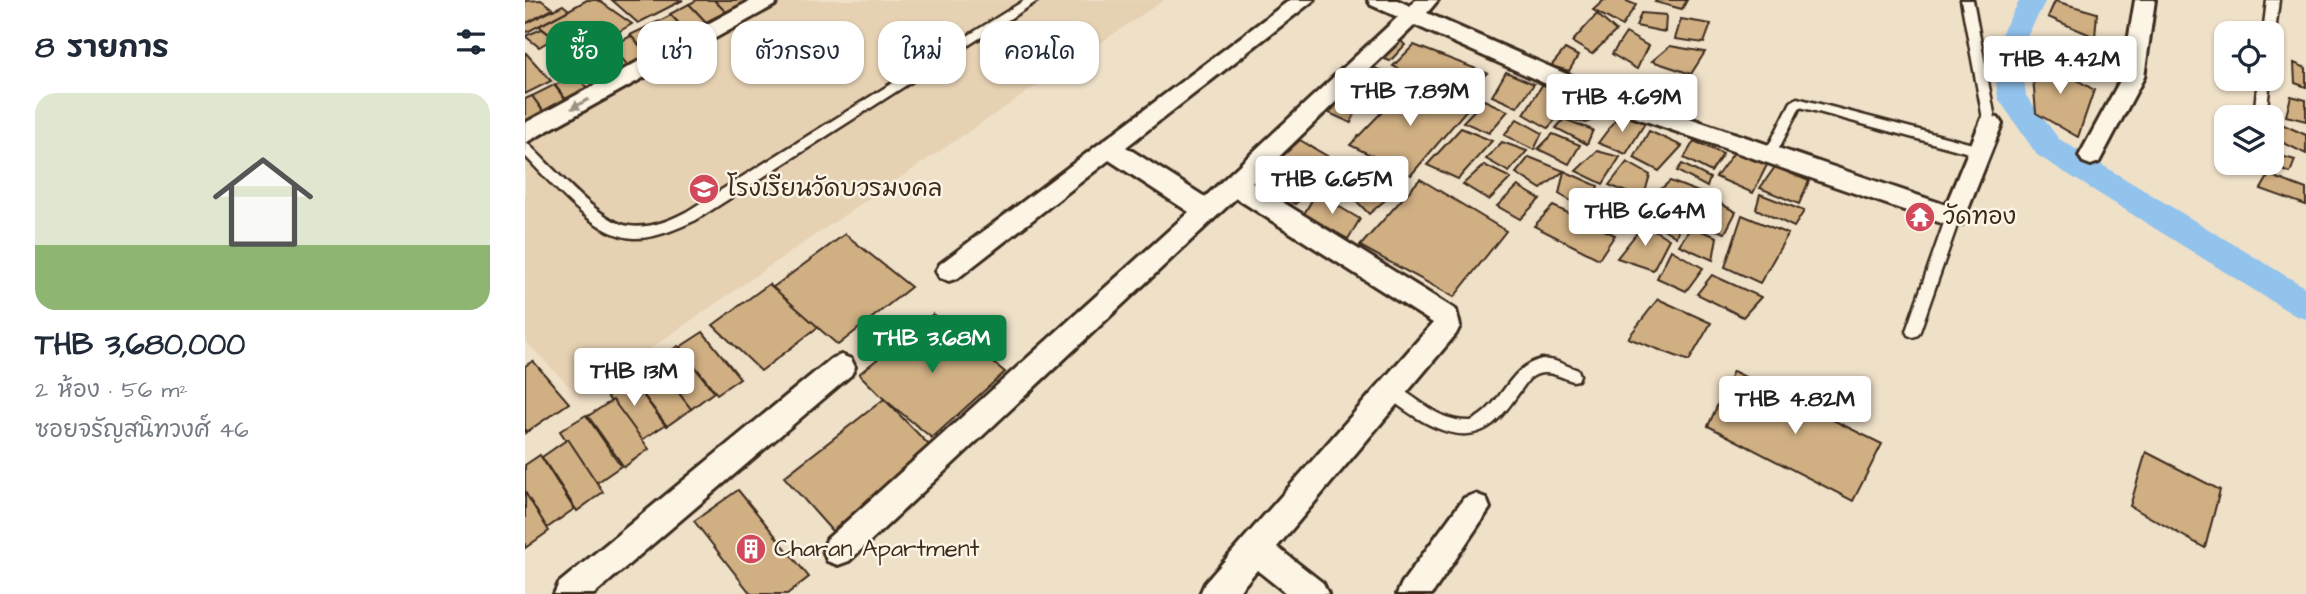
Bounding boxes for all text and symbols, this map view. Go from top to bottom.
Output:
chip: ซื้อ [546,21,623,84]
chip: เช่า [637,21,717,84]
chip: ตัวกรอง [731,21,864,84]
chip: ใหม่ [878,21,966,84]
chip: คอนโด [980,21,1099,84]
map controls [2214,21,2284,175]
button: locate [2214,21,2284,91]
icon: filters [452,23,490,61]
text: 8 รายการ [35,27,169,69]
pin: THB 4.42M [1980,36,2140,96]
text: THB 4.42M [2000,43,2120,75]
pin: THB 7.89M [1330,68,1490,128]
pin: THB 4.69M [1542,74,1702,134]
text: THB 7.89M [1351,75,1469,107]
text: THB 4.69M [1562,81,1682,113]
one-way arrow [570,98,589,110]
button: layers [2214,105,2284,175]
icon: home [200,139,326,265]
pin: THB 6.65M [1252,156,1412,216]
text: THB 6.65M [1271,163,1393,195]
school or university icon: โรงเรียนวัดบวรมงคล [687,172,721,206]
place label: โรงเรียนวัดบวรมงคล [727,172,942,206]
pin: THB 6.64M [1565,188,1725,248]
text: THB 6.64M [1585,195,1705,227]
temple icon: วัดทอง [1903,200,1937,234]
place label: วัดทอง [1943,200,2016,234]
pin: THB 3.68M [852,316,1012,375]
text: THB 3.68M [873,322,991,354]
text: THB 3,680,000 [35,324,245,366]
pin: THB 13M [569,348,699,408]
text: THB 13M [590,355,678,387]
text: 2 ห้อง · 56 m² [35,374,188,406]
pin: THB 4.82M [1715,376,1875,436]
text: THB 4.82M [1735,383,1855,415]
text: ซอยจรัญสนิทวงศ์ 46 [35,414,249,446]
building icon: Charan Apartment [734,532,768,566]
place label: Charan Apartment [774,532,980,566]

